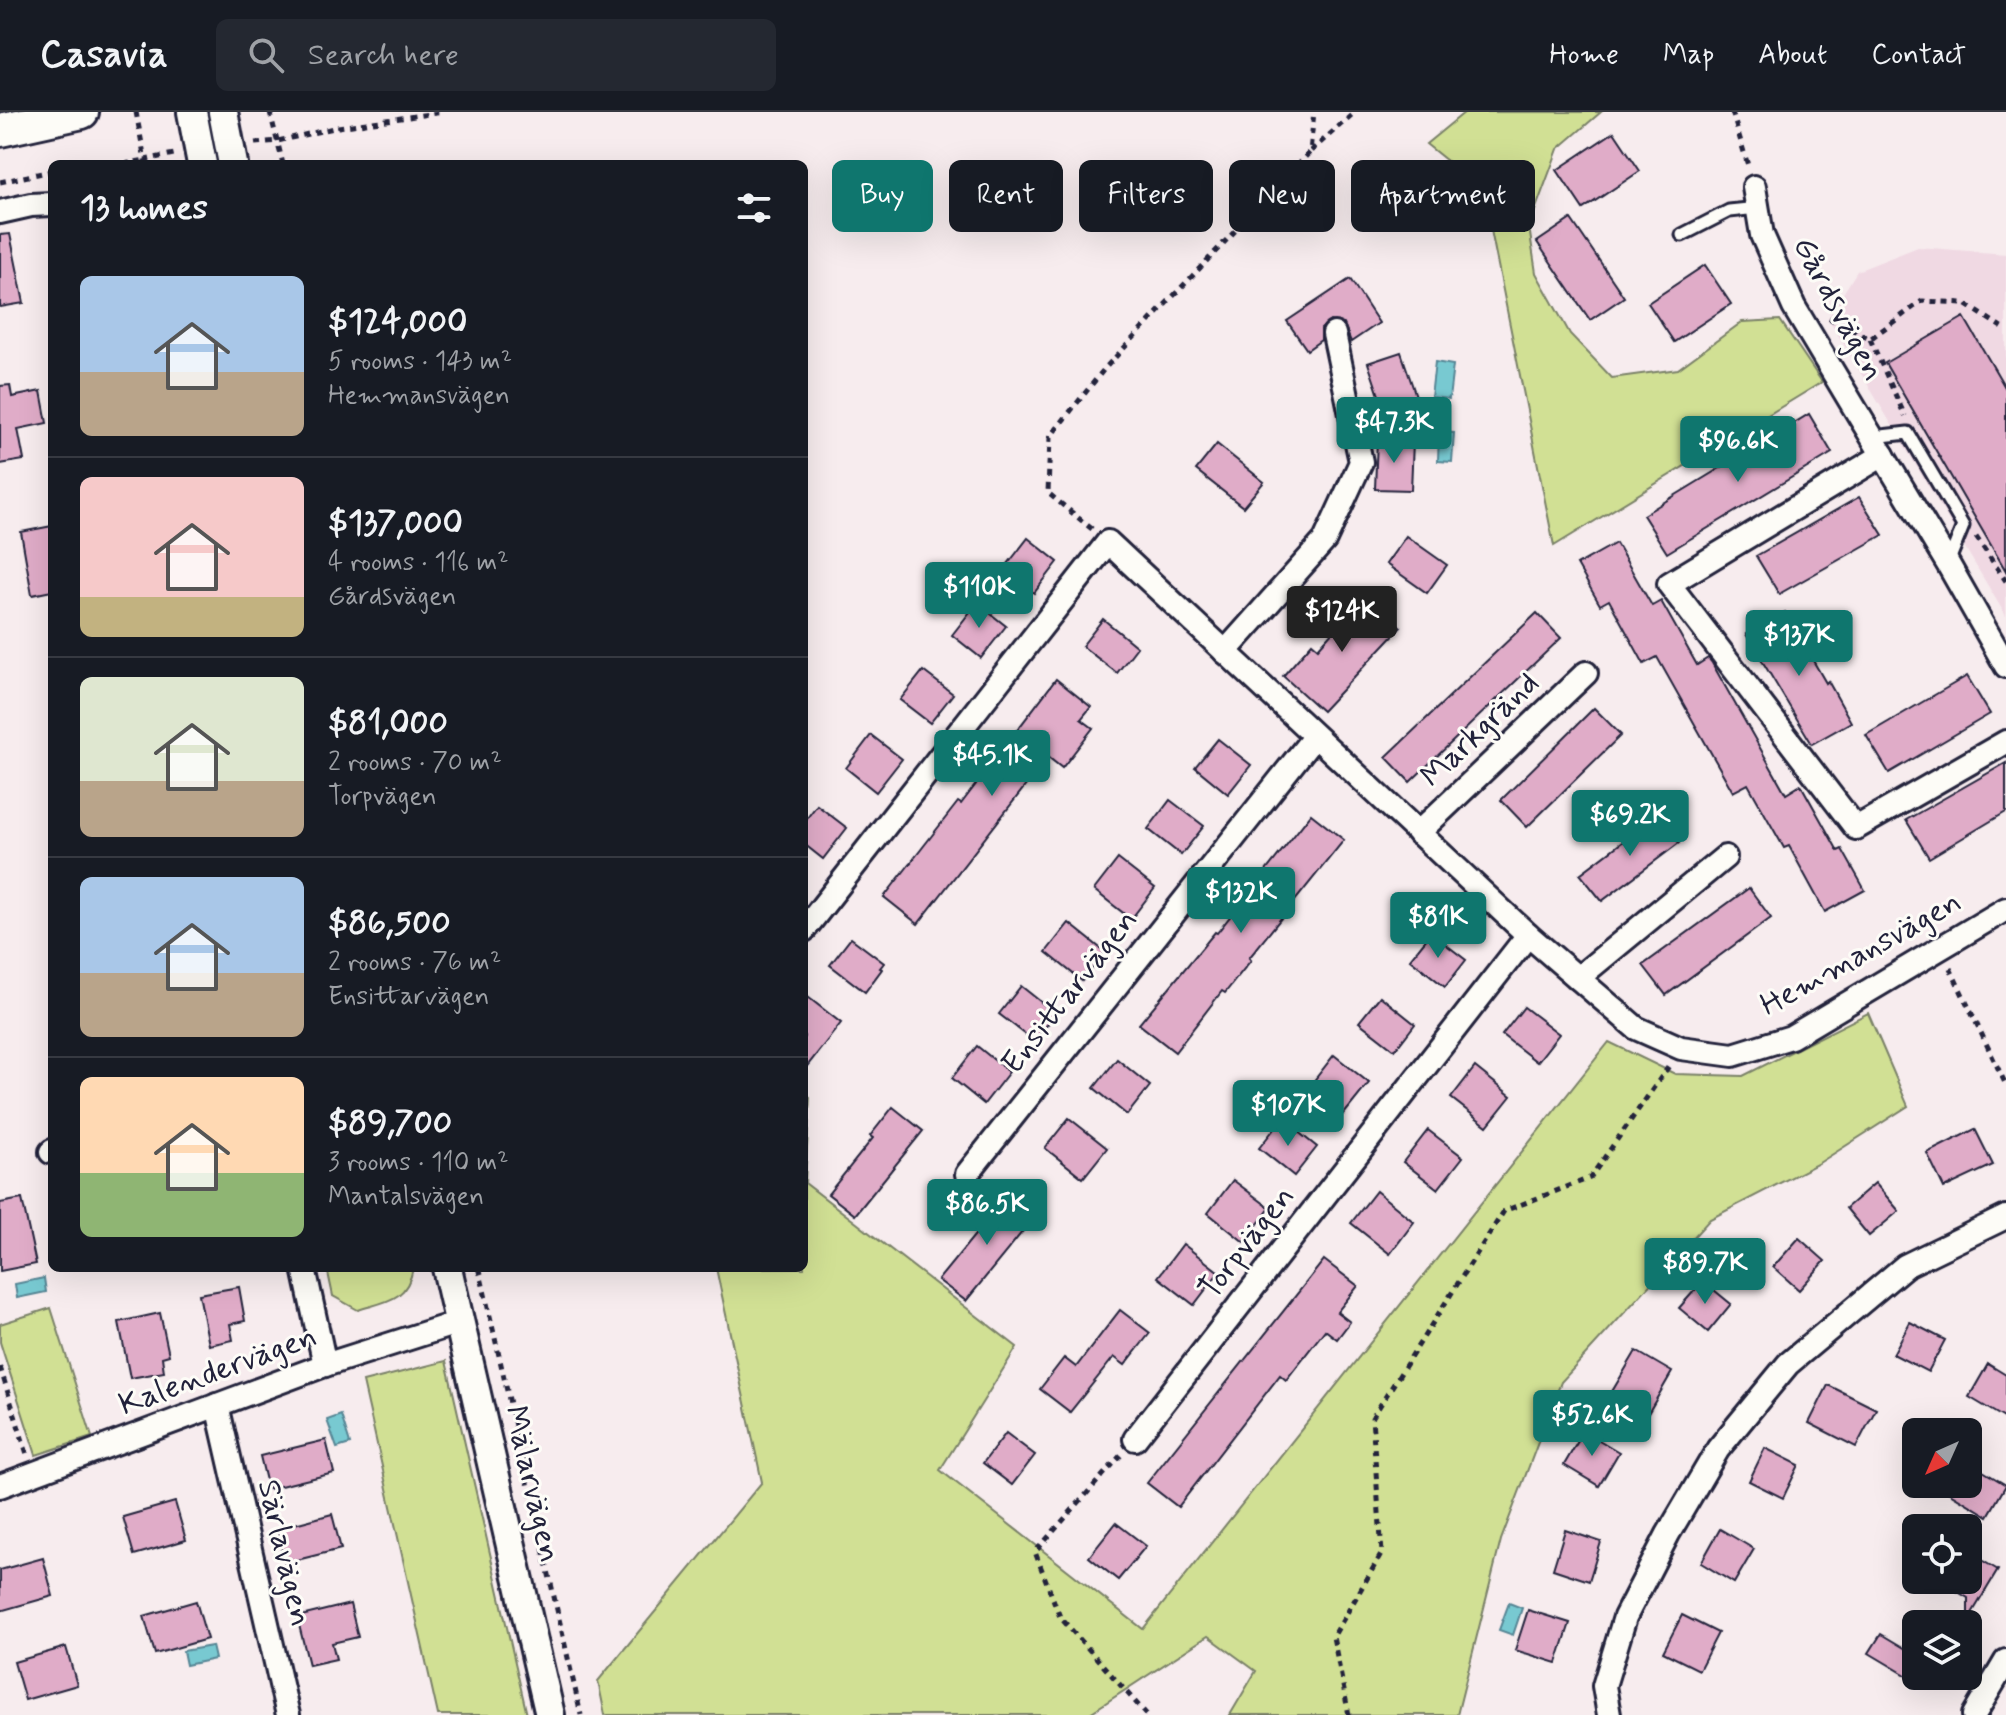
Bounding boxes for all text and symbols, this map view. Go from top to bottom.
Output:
search box [216,19,776,91]
text: Casavia [40,31,168,80]
icon: search [244,33,288,77]
text: Search here [308,36,459,75]
text: Home [1549,37,1619,74]
text: Map [1663,37,1714,74]
text: About [1758,37,1827,74]
text: Contact [1871,37,1966,74]
chip: Buy [832,160,933,232]
chip: Rent [949,160,1063,232]
chip: Filters [1079,160,1213,232]
chip: New [1229,160,1335,232]
chip: Apartment [1351,160,1535,232]
text: 13 homes [80,186,208,231]
icon: filters [732,186,776,230]
street label: Gårdsvägen [1782,229,1894,389]
text: $124,000 [328,300,467,345]
icon: home [144,308,240,404]
text: 5 rooms · 143 m² [328,345,512,379]
text: Hemmansvägen [328,379,510,413]
pin: $47.3K [1329,397,1459,465]
text: $47.3K [1354,406,1434,440]
pin: $96.6K [1673,416,1803,484]
text: $96.6K [1698,425,1778,459]
text: $137,000 [328,501,463,546]
icon: home [144,509,240,605]
text: 4 rooms · 116 m² [328,546,509,580]
pin: $110K [923,562,1035,630]
text: $110K [943,571,1015,605]
text: Gårdsvägen [328,580,456,614]
pin: $124K [1286,586,1398,654]
text: $124K [1305,595,1379,629]
pin: $137K [1743,610,1855,678]
text: $137K [1764,619,1834,653]
street label: Markgränd [1412,663,1548,797]
text: $81,000 [328,701,448,746]
icon: home [144,709,240,805]
pin: $45.1K [927,730,1057,798]
text: $45.1K [952,739,1032,773]
text: 2 rooms · 70 m² [328,746,502,780]
text: Torpvägen [328,780,437,814]
pin: $69.2K [1565,790,1695,858]
text: $69.2K [1590,799,1670,833]
pin: $132K [1185,867,1297,935]
text: $132K [1205,876,1277,910]
street label: Hemmansvägen [1753,881,1969,1027]
pin: $81K [1391,892,1485,960]
text: $86,500 [328,901,451,946]
street label: Ensittarvägen [992,901,1148,1083]
text: $81K [1408,901,1468,935]
icon: home [144,909,240,1005]
text: 2 rooms · 76 m² [328,946,501,980]
text: Ensittarvägen [328,980,489,1014]
pin: $107K [1232,1080,1344,1148]
text: $107K [1251,1089,1325,1123]
text: $89,700 [328,1101,452,1146]
icon: home [144,1109,240,1205]
text: 3 rooms · 110 m² [328,1146,509,1180]
street label: Torpvägen [1189,1177,1305,1309]
pin: $86.5K [922,1179,1052,1247]
text: Mantalsvägen [328,1180,484,1214]
text: $86.5K [945,1188,1029,1222]
pin: $89.7K [1640,1238,1770,1306]
text: $89.7K [1663,1247,1748,1281]
street label: Kalendervägen [113,1316,323,1426]
pin: $52.6K [1527,1390,1657,1458]
text: $52.6K [1551,1399,1633,1433]
street label: Mälarvägen [494,1401,570,1567]
north arrow [1902,1418,1982,1498]
map controls [1902,1418,1982,1690]
street label: Särlavägen [247,1475,321,1631]
button: locate [1902,1514,1982,1594]
button: layers [1902,1610,1982,1690]

